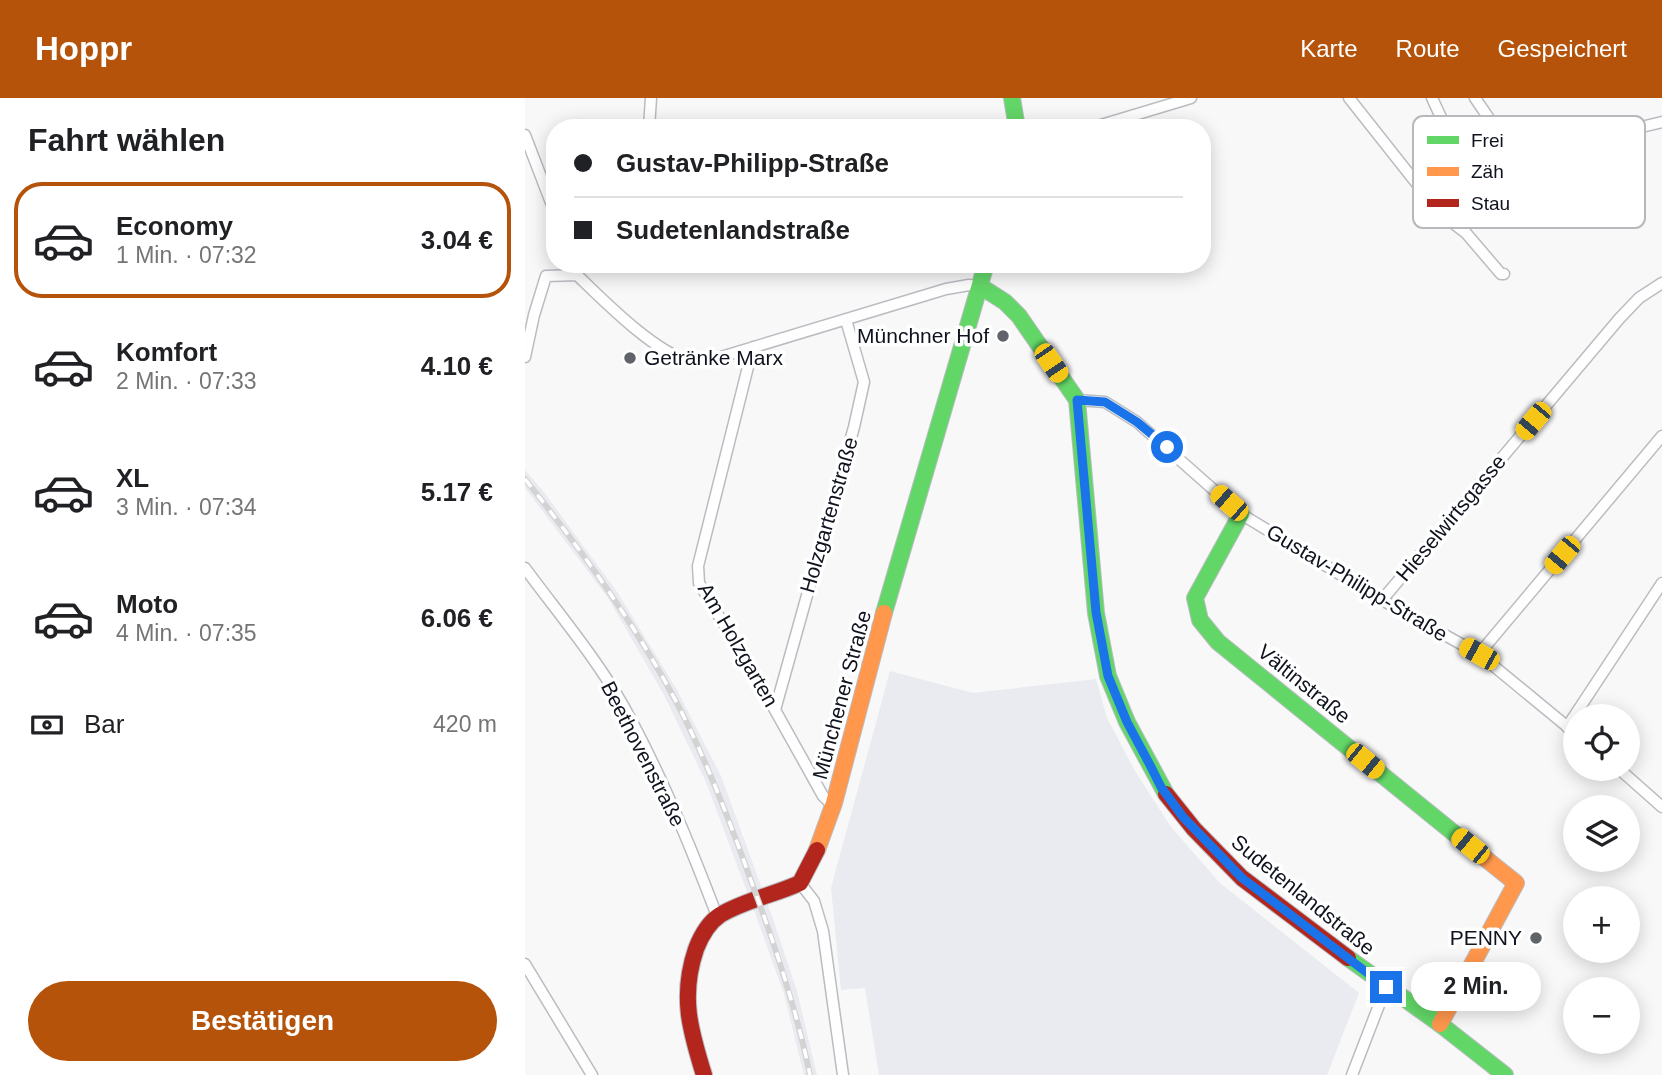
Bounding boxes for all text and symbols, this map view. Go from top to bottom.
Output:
text: Hoppr [35,30,132,67]
text: Karte [1300,35,1358,62]
text: Route [1396,35,1460,62]
text: Gespeichert [1498,35,1627,62]
legend [1413,116,1645,228]
text: Fahrt wählen [28,122,225,158]
text: Frei [1471,130,1504,151]
text: Gustav-Philipp-Straße [616,148,889,178]
text: Zäh [1471,161,1504,182]
text: Stau [1471,193,1510,214]
icon: car [32,209,95,272]
text: Economy [116,211,233,241]
text: Sudetenlandstraße [616,215,850,245]
text: 3.04 € [421,225,493,255]
text: 1 Min. · 07:32 [116,242,257,268]
place label: Münchner Hof [857,324,989,347]
marker: Münchner Hof [995,328,1011,344]
icon: car [32,335,95,398]
text: Komfort [116,337,217,367]
car [1031,340,1072,386]
place label: Getränke Marx [644,346,783,369]
marker: Getränke Marx [622,350,638,366]
text: 4.10 € [421,351,493,381]
text: 2 Min. · 07:33 [116,368,257,394]
car [1512,398,1555,444]
route start [1151,431,1183,463]
street label: Holzgartenstraße [795,434,862,595]
street label: Hieselwirtsgasse [1391,450,1510,585]
icon: car [32,461,95,524]
text: XL [116,463,149,493]
text: 5.17 € [421,477,493,507]
car [1207,481,1252,525]
text: 3 Min. · 07:34 [116,494,257,520]
street label: Gustav-Philipp-Straße [1263,520,1452,646]
car [1541,532,1584,578]
street label: Am Holzgarten [694,579,783,711]
icon: car [32,587,95,650]
text: Moto [116,589,178,619]
text: 6.06 € [421,603,493,633]
street label: Münchener Straße [808,608,875,782]
text: 4 Min. · 07:35 [116,620,257,646]
car [1456,635,1503,673]
street label: Vältinstraße [1254,639,1355,728]
street label: Beethovenstraße [597,677,690,830]
map controls [1563,704,1640,1054]
button: locate [1563,704,1640,781]
icon: cash [28,706,66,744]
text: Bar [84,709,124,739]
text: 420 m [433,711,497,737]
car [1343,740,1388,782]
button: layers [1563,795,1640,872]
car [1448,825,1493,867]
street label: Sudetenlandstraße [1227,830,1380,959]
button: + [1563,886,1640,963]
place label: PENNY [1450,926,1522,949]
marker: PENNY [1528,930,1544,946]
callout: 2 Min. [1411,962,1540,1012]
route end [1370,971,1402,1003]
text: 2 Min. [1443,973,1509,999]
button: − [1563,977,1640,1054]
button: Bestätigen [28,981,497,1061]

